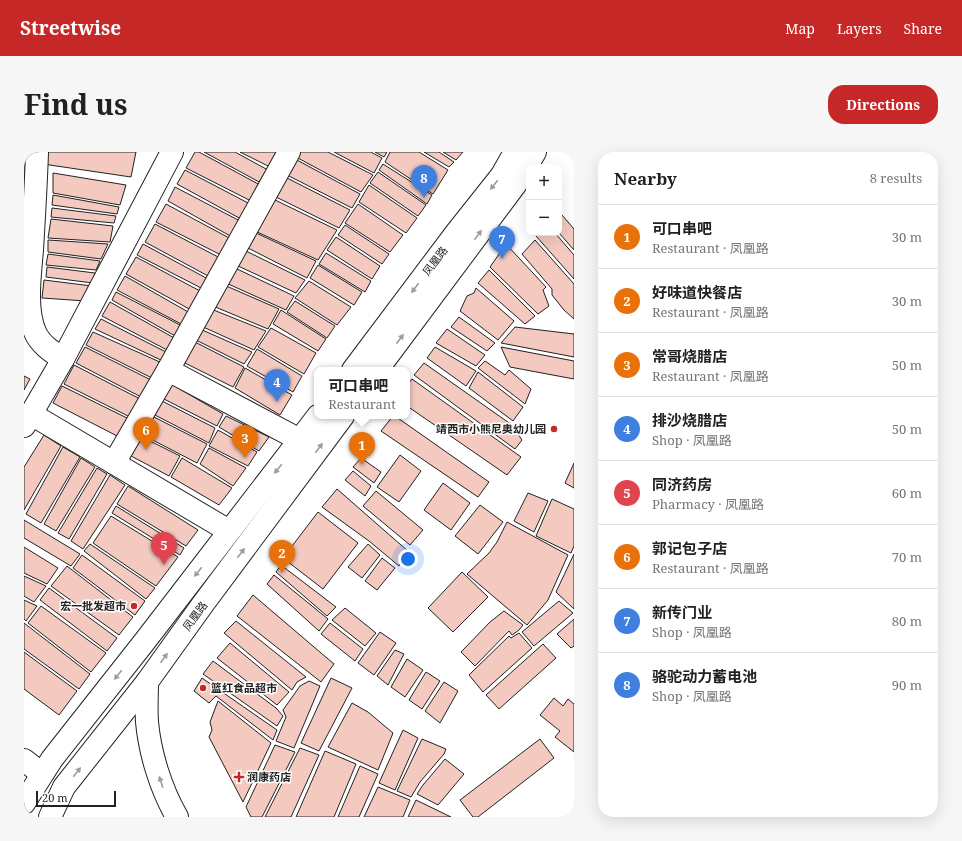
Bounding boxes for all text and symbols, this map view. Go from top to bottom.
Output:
text: Streetwise [20,15,121,41]
text: Map [785,19,815,38]
text: Layers [837,19,882,38]
text: Share [904,19,942,38]
text: Find us [24,85,128,123]
button: Directions [828,85,938,124]
map controls [526,164,562,236]
button: + [526,164,562,200]
pin: 8 [411,165,437,198]
text: Nearby [614,167,677,190]
text: 8 results [870,169,922,187]
one-way arrow [490,180,499,190]
button: − [526,200,562,236]
text: 可口串吧 [652,218,712,238]
pin: 7 [489,226,515,259]
text: 1 [623,228,631,246]
text: 30 m [892,228,922,246]
one-way arrow [474,229,482,240]
text: Restaurant · 凤凰路 [652,239,769,257]
street label: 凤凰路 [419,243,451,278]
text: 好味道快餐店 [652,282,742,302]
one-way arrow [411,283,419,293]
text: 2 [623,292,631,310]
text: 30 m [892,292,922,310]
text: Restaurant · 凤凰路 [652,303,769,321]
one-way arrow [396,333,404,344]
text: 常哥烧腊店 [652,346,727,366]
text: 3 [623,356,631,374]
text: 50 m [892,356,922,374]
popup [314,367,410,419]
text: Restaurant · 凤凰路 [652,367,769,385]
pin: 4 [264,369,290,402]
text: 可口串吧 [328,375,388,395]
text: Restaurant [328,395,396,413]
text: 排沙烧腊店 [652,410,727,430]
pin: 6 [133,417,159,450]
text: 4 [623,420,631,438]
text: 50 m [892,420,922,438]
place label: 靖西市小熊尼奥幼儿园 [436,421,546,436]
marker: 靖西市小熊尼奥幼儿园 [549,424,559,434]
pin: 3 [232,425,258,458]
text: Shop · 凤凰路 [652,431,732,449]
pin: 1 [349,432,375,465]
one-way arrow [315,443,323,454]
one-way arrow [273,464,282,475]
text: 同济药房 [652,474,712,494]
text: 5 [623,484,631,502]
text: 60 m [892,484,922,502]
text: Pharmacy · 凤凰路 [652,495,764,513]
pin: 5 [151,532,177,565]
text: 郭记包子店 [652,538,727,558]
pin: 2 [269,540,295,573]
one-way arrow [237,547,245,558]
text: 6 [623,548,631,566]
text: 70 m [892,548,922,566]
your location [398,549,418,569]
text: Restaurant · 凤凰路 [652,559,769,577]
one-way arrow [194,567,202,578]
place label: 宏一批发超市 [60,598,126,613]
street label: 凤凰路 [179,598,210,633]
marker: 宏一批发超市 [129,601,139,611]
text: 新传门业 [652,602,712,622]
text: 7 [623,612,631,630]
text: 80 m [892,612,922,630]
text: Shop · 凤凰路 [652,623,732,641]
one-way arrow [160,652,168,663]
text: 骆驼动力蓄电池 [652,666,757,686]
one-way arrow [114,669,123,680]
text: 8 [623,676,631,694]
text: 90 m [892,676,922,694]
place label: 篮红食品超市 [211,680,277,695]
marker: 篮红食品超市 [198,683,208,693]
text: Shop · 凤凰路 [652,687,732,705]
one-way arrow [72,766,81,777]
place label: 润康药店 [247,769,291,784]
marker: 润康药店 [234,772,244,782]
one-way arrow [158,775,164,787]
scale bar [36,789,116,808]
text: 20 m [42,790,68,805]

